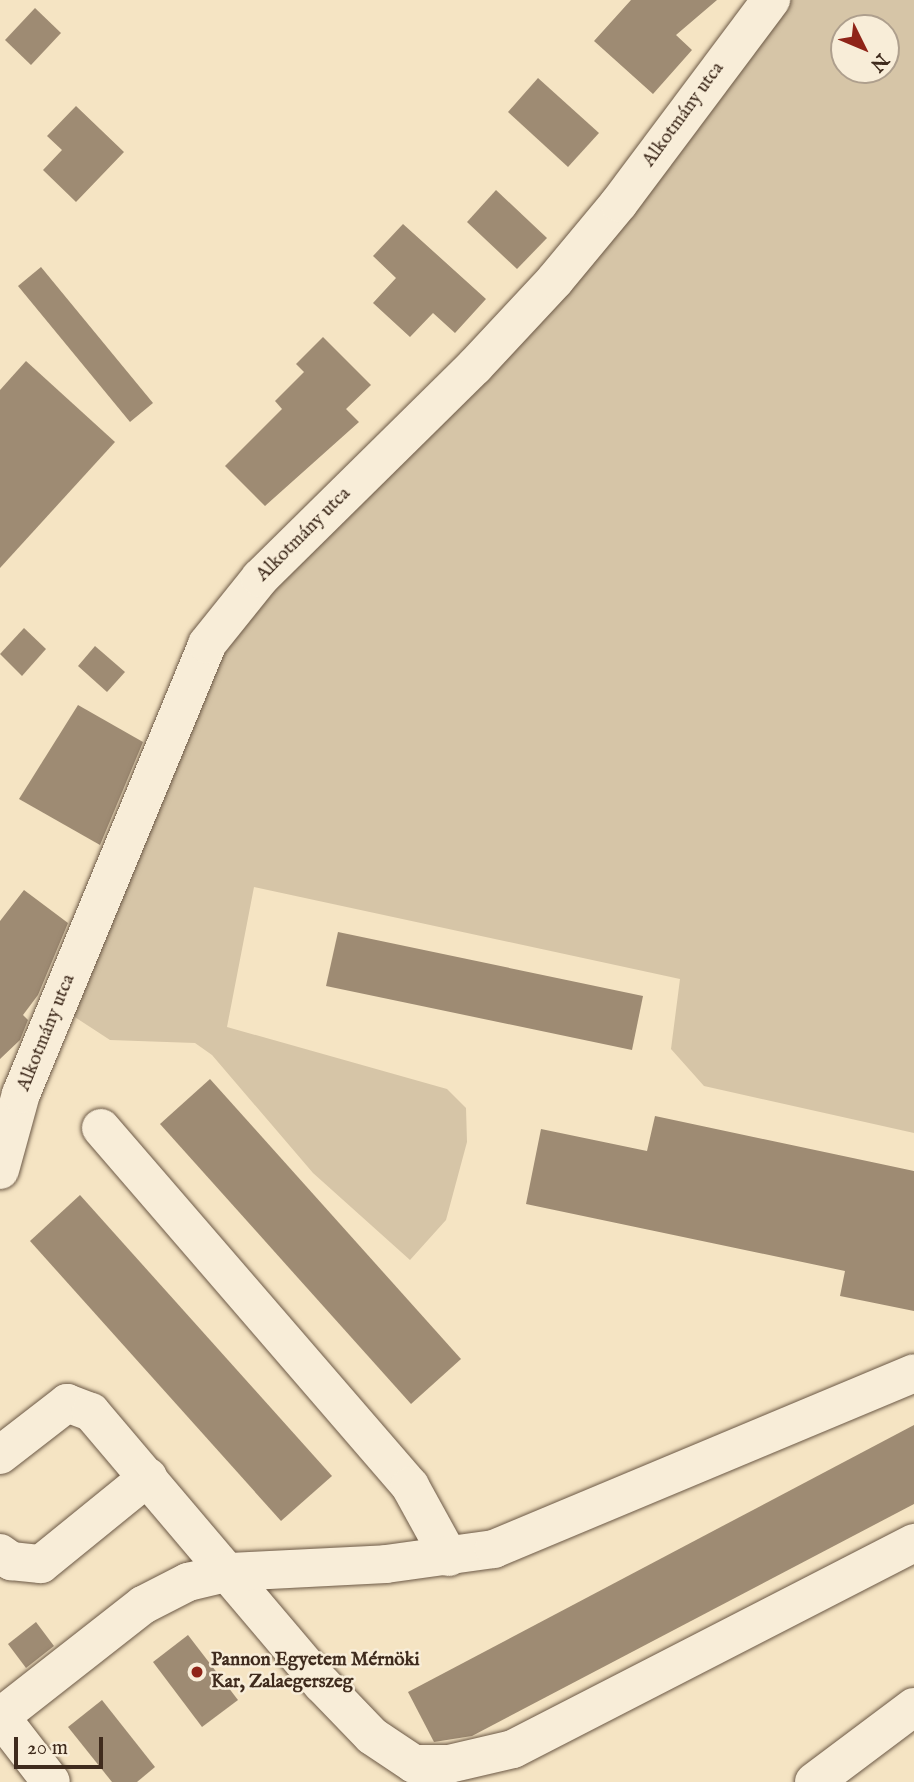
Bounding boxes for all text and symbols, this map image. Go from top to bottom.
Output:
north arrow [830,14,900,84]
text: N [865,48,893,76]
street label: Alkotmány utca [638,58,730,172]
street label: Alkotmány utca [252,483,356,587]
street label: Alkotmány utca [13,971,81,1095]
place label: Pannon Egyetem Mérnöki Kar, Zalaegerszeg [211,1650,420,1694]
marker: Pannon Egyetem Mérnöki Kar, Zalaegerszeg [189,1664,205,1680]
scale bar [18,1722,107,1766]
text: 20 m [27,1735,68,1762]

